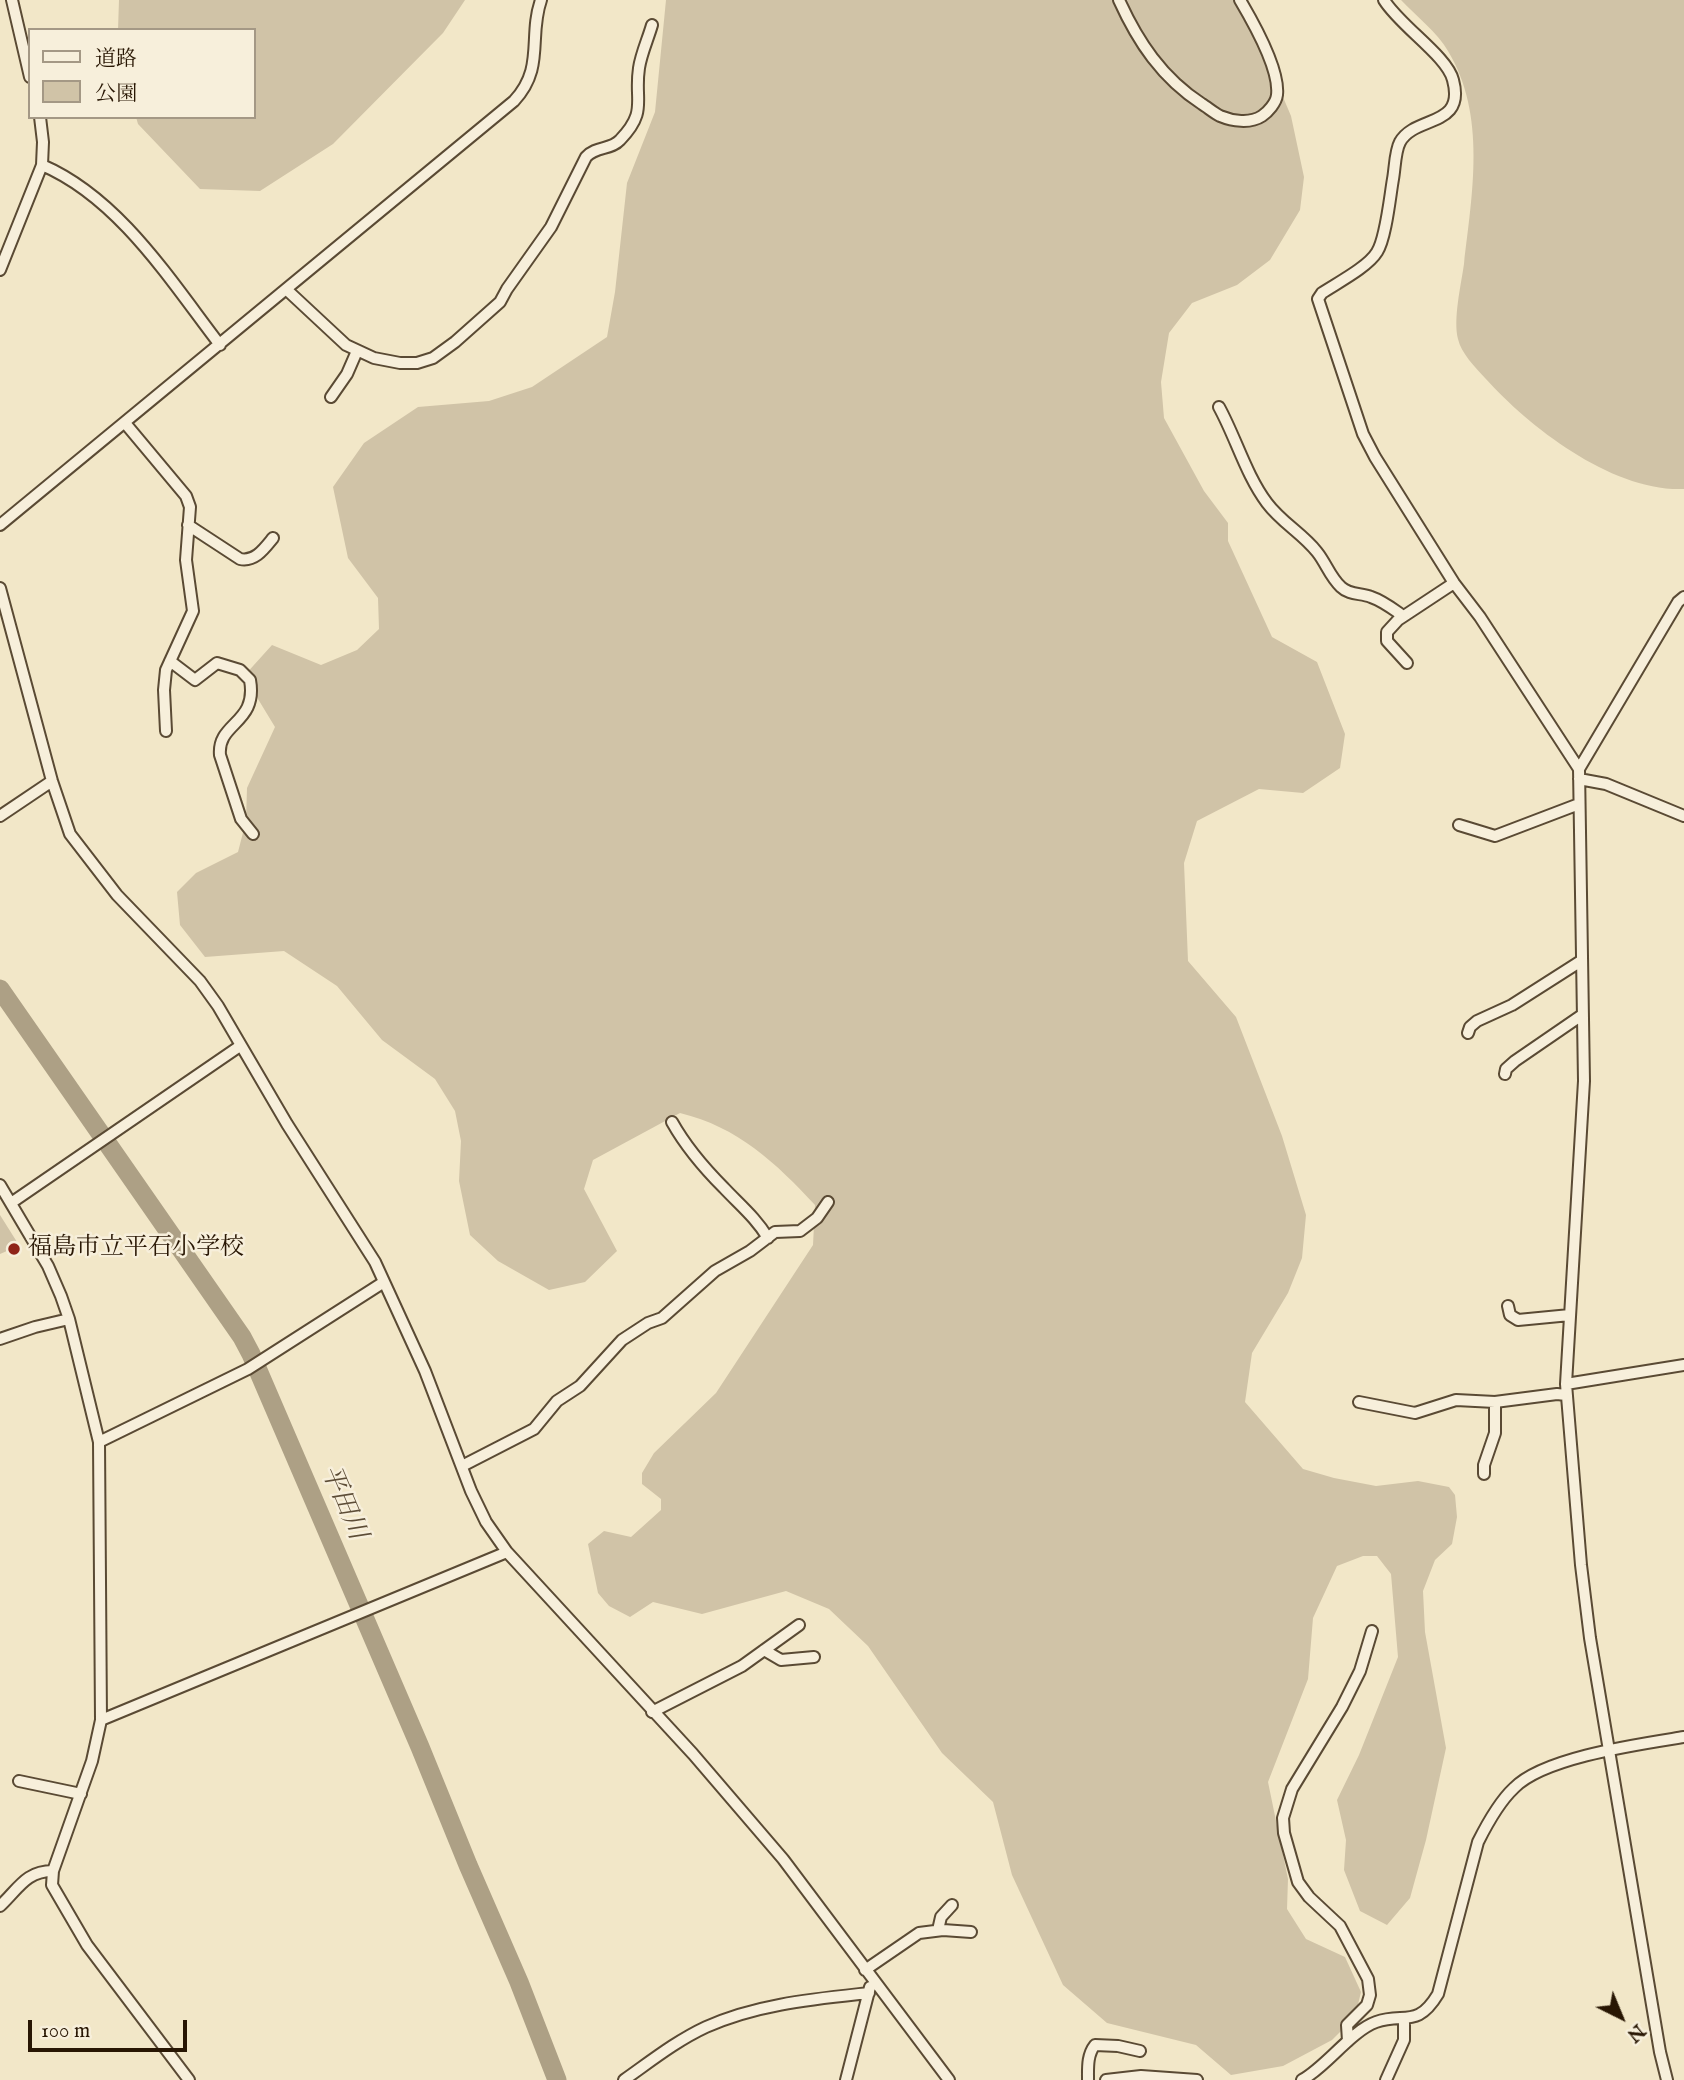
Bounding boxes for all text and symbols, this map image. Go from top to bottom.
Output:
legend [28,28,256,119]
text: 道路 [95,46,137,73]
text: 公園 [95,81,137,108]
place label: 福島市立平石小学校 [28,1235,244,1263]
marker: 福島市立平石小学校 [6,1241,22,1257]
water label: 平田川 [312,1461,372,1545]
north arrow [1586,1982,1656,2052]
scale bar [32,2007,191,2050]
text: 100 m [41,2018,90,2045]
text: N [1621,2018,1650,2047]

